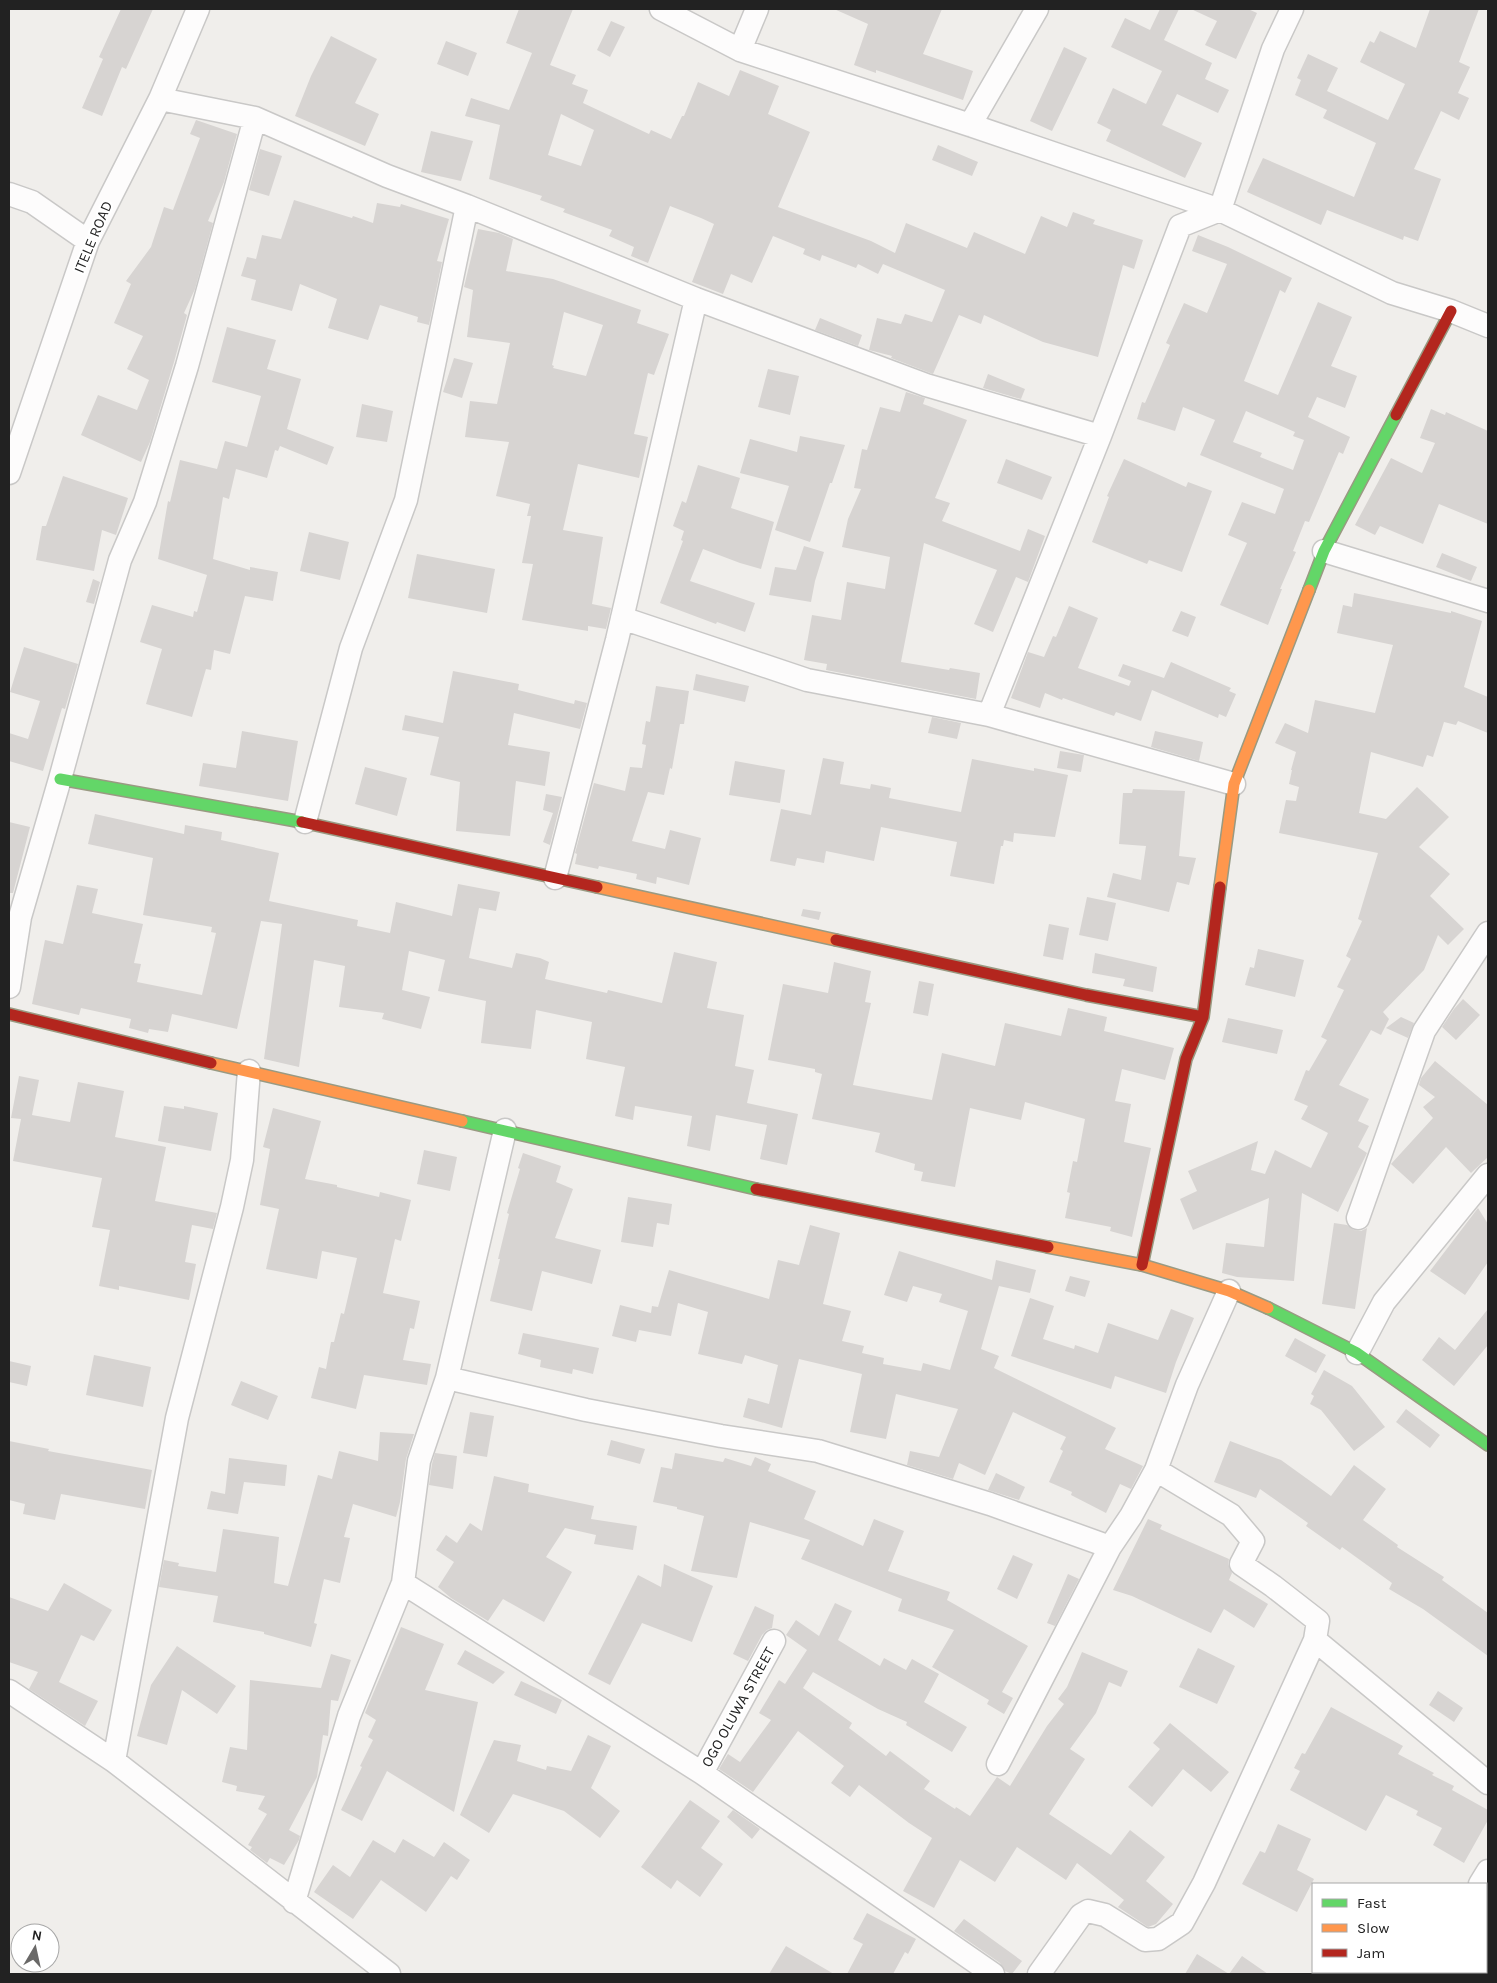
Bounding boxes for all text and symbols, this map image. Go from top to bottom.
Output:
street label: ITELE ROAD [70,198,116,276]
street label: OGO OLUWA STREET [698,1643,779,1770]
legend [1312,1883,1487,1973]
text: Fast [1357,1894,1387,1912]
text: Slow [1357,1919,1389,1937]
north arrow [10,1923,60,1973]
text: N [31,1926,43,1945]
text: Jam [1357,1944,1385,1962]

